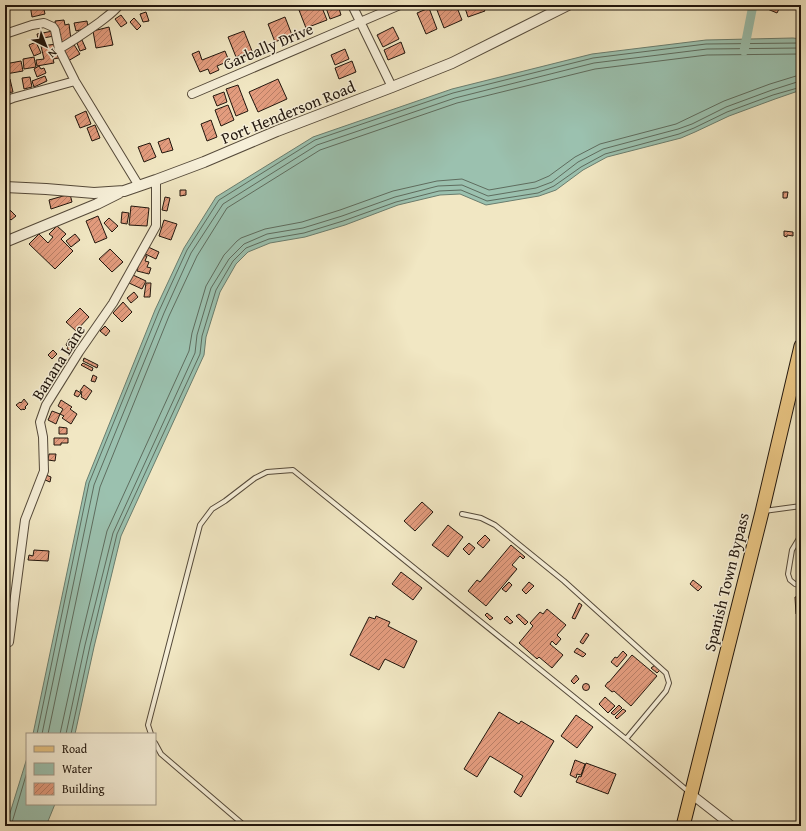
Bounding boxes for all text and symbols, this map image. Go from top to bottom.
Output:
street label: Garbally Drive [219,16,317,76]
north arrow [26,26,66,66]
text: N [44,45,61,62]
street label: Port Henderson Road [217,74,359,150]
street label: Banana Lane [25,320,91,404]
street label: Spanish Town Bypass [697,510,755,654]
legend [26,733,156,805]
text: Road [62,740,88,757]
text: Water [62,760,92,777]
text: Building [62,780,105,797]

